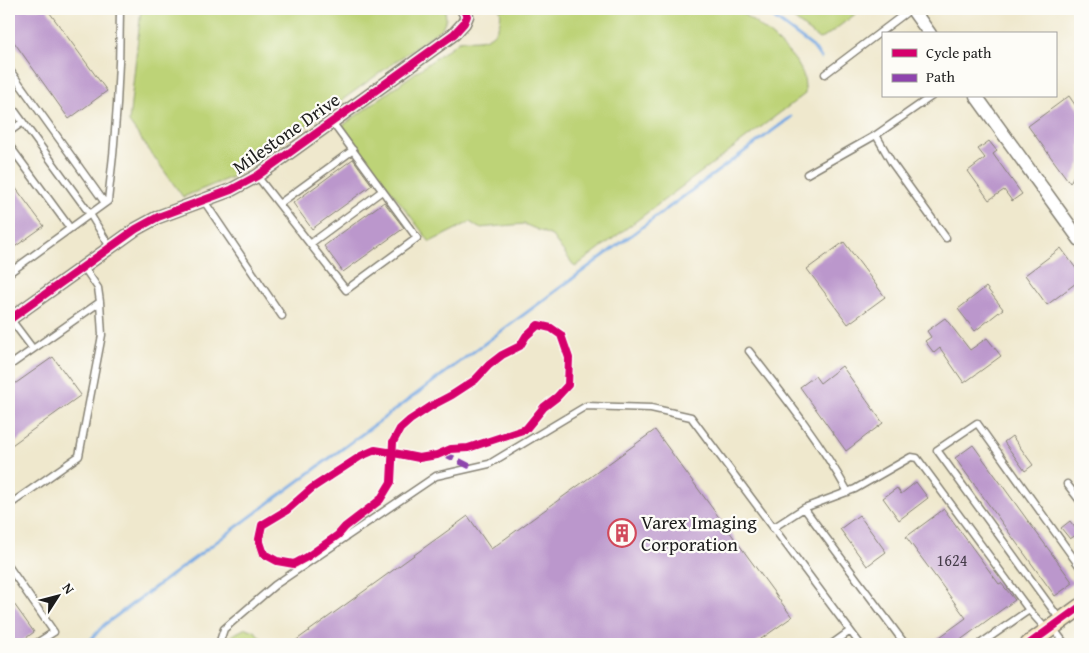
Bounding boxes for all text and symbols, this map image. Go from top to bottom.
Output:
legend [882,32,1056,98]
text: Cycle path [926,42,992,63]
text: Path [926,66,955,87]
street label: Milestone Drive [227,85,345,180]
place label: Varex Imaging Corporation [641,508,757,558]
building icon: Varex Imaging Corporation [607,518,637,548]
house number: 1624 [937,548,968,572]
north arrow [32,570,82,620]
text: N [58,579,80,599]

